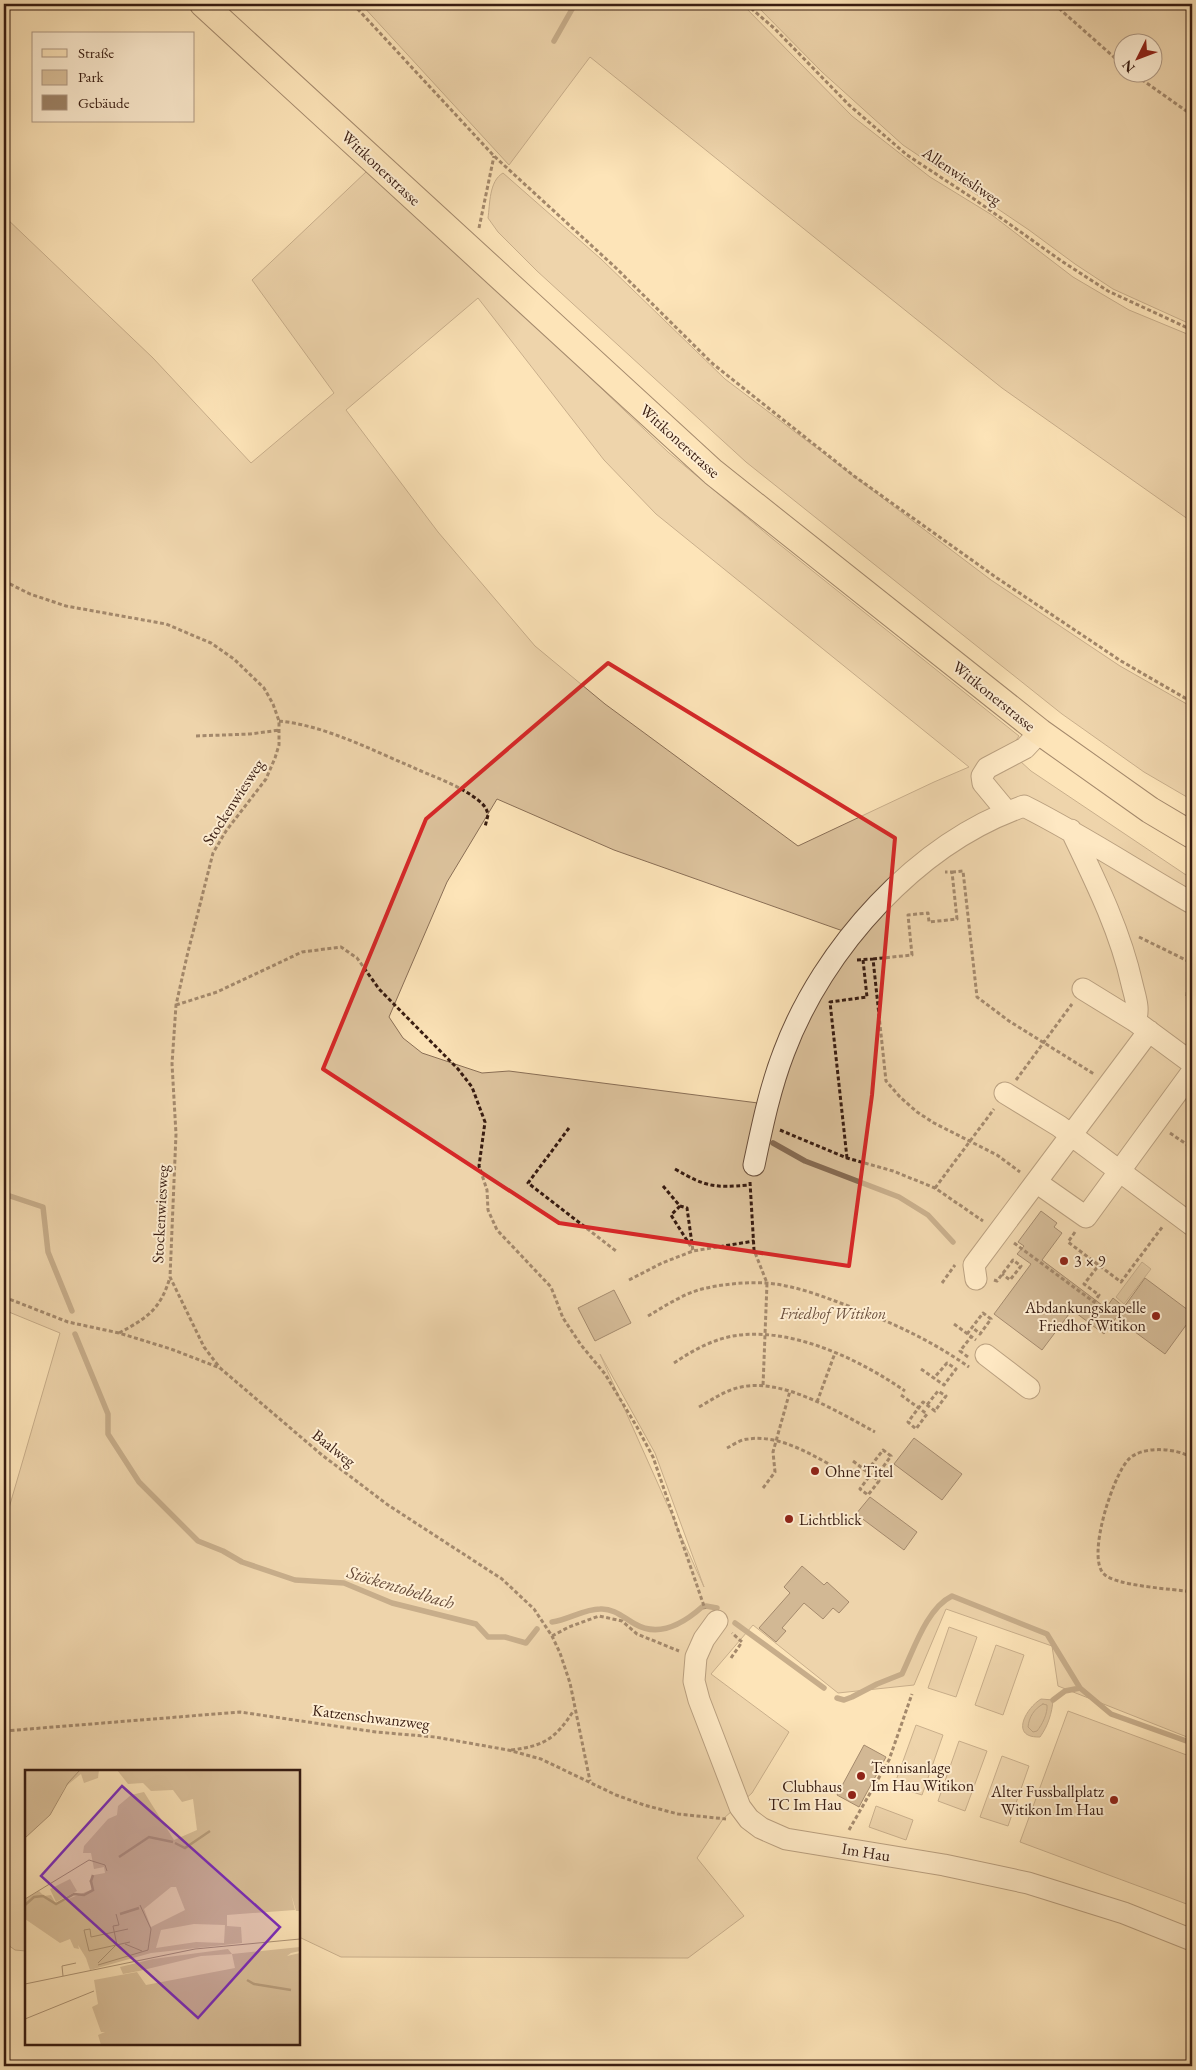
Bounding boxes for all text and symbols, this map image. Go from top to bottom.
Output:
legend [32,32,195,122]
north arrow [1114,32,1164,82]
text: Straße [78,43,114,62]
text: N [1117,56,1139,77]
text: Park [78,67,105,86]
text: Gebäude [78,93,130,112]
street label: Witikonerstrasse [337,126,425,210]
street label: Allenwiesliweg [918,141,1006,211]
street label: Witikonerstrasse [635,399,725,483]
street label: Witikonerstrasse [948,656,1040,736]
street label: Stockenwiesweg [197,754,269,849]
street label: Stockenwiesweg [147,1163,173,1264]
place label: 3 × 9 [1074,1251,1106,1272]
marker: 3 × 9 [1058,1255,1070,1267]
place label: Abdankungskapelle Friedhof Witikon [1024,1297,1147,1336]
park label: Friedhof Witikon [779,1303,886,1324]
marker: Abdankungskapelle Friedhof Witikon [1150,1310,1162,1322]
street label: Baalweg [308,1424,361,1472]
place label: Ohne Titel [825,1461,893,1482]
marker: Ohne Titel [809,1465,821,1477]
place label: Lichtblick [799,1509,862,1530]
marker: Lichtblick [783,1513,795,1525]
water label: Stöckentobelbach [344,1559,458,1614]
street label: Katzenschwanzweg [311,1699,432,1735]
place label: Tennisanlage Im Hau Witikon [871,1757,975,1796]
inset map [25,1770,300,2045]
marker: Tennisanlage Im Hau Witikon [855,1770,867,1782]
place label: Clubhaus TC Im Hau [768,1776,843,1815]
place label: Alter Fussballplatz Witikon Im Hau [990,1781,1105,1820]
marker: Clubhaus TC Im Hau [846,1789,858,1801]
marker: Alter Fussballplatz Witikon Im Hau [1108,1794,1120,1806]
street label: Im Hau [840,1838,892,1866]

